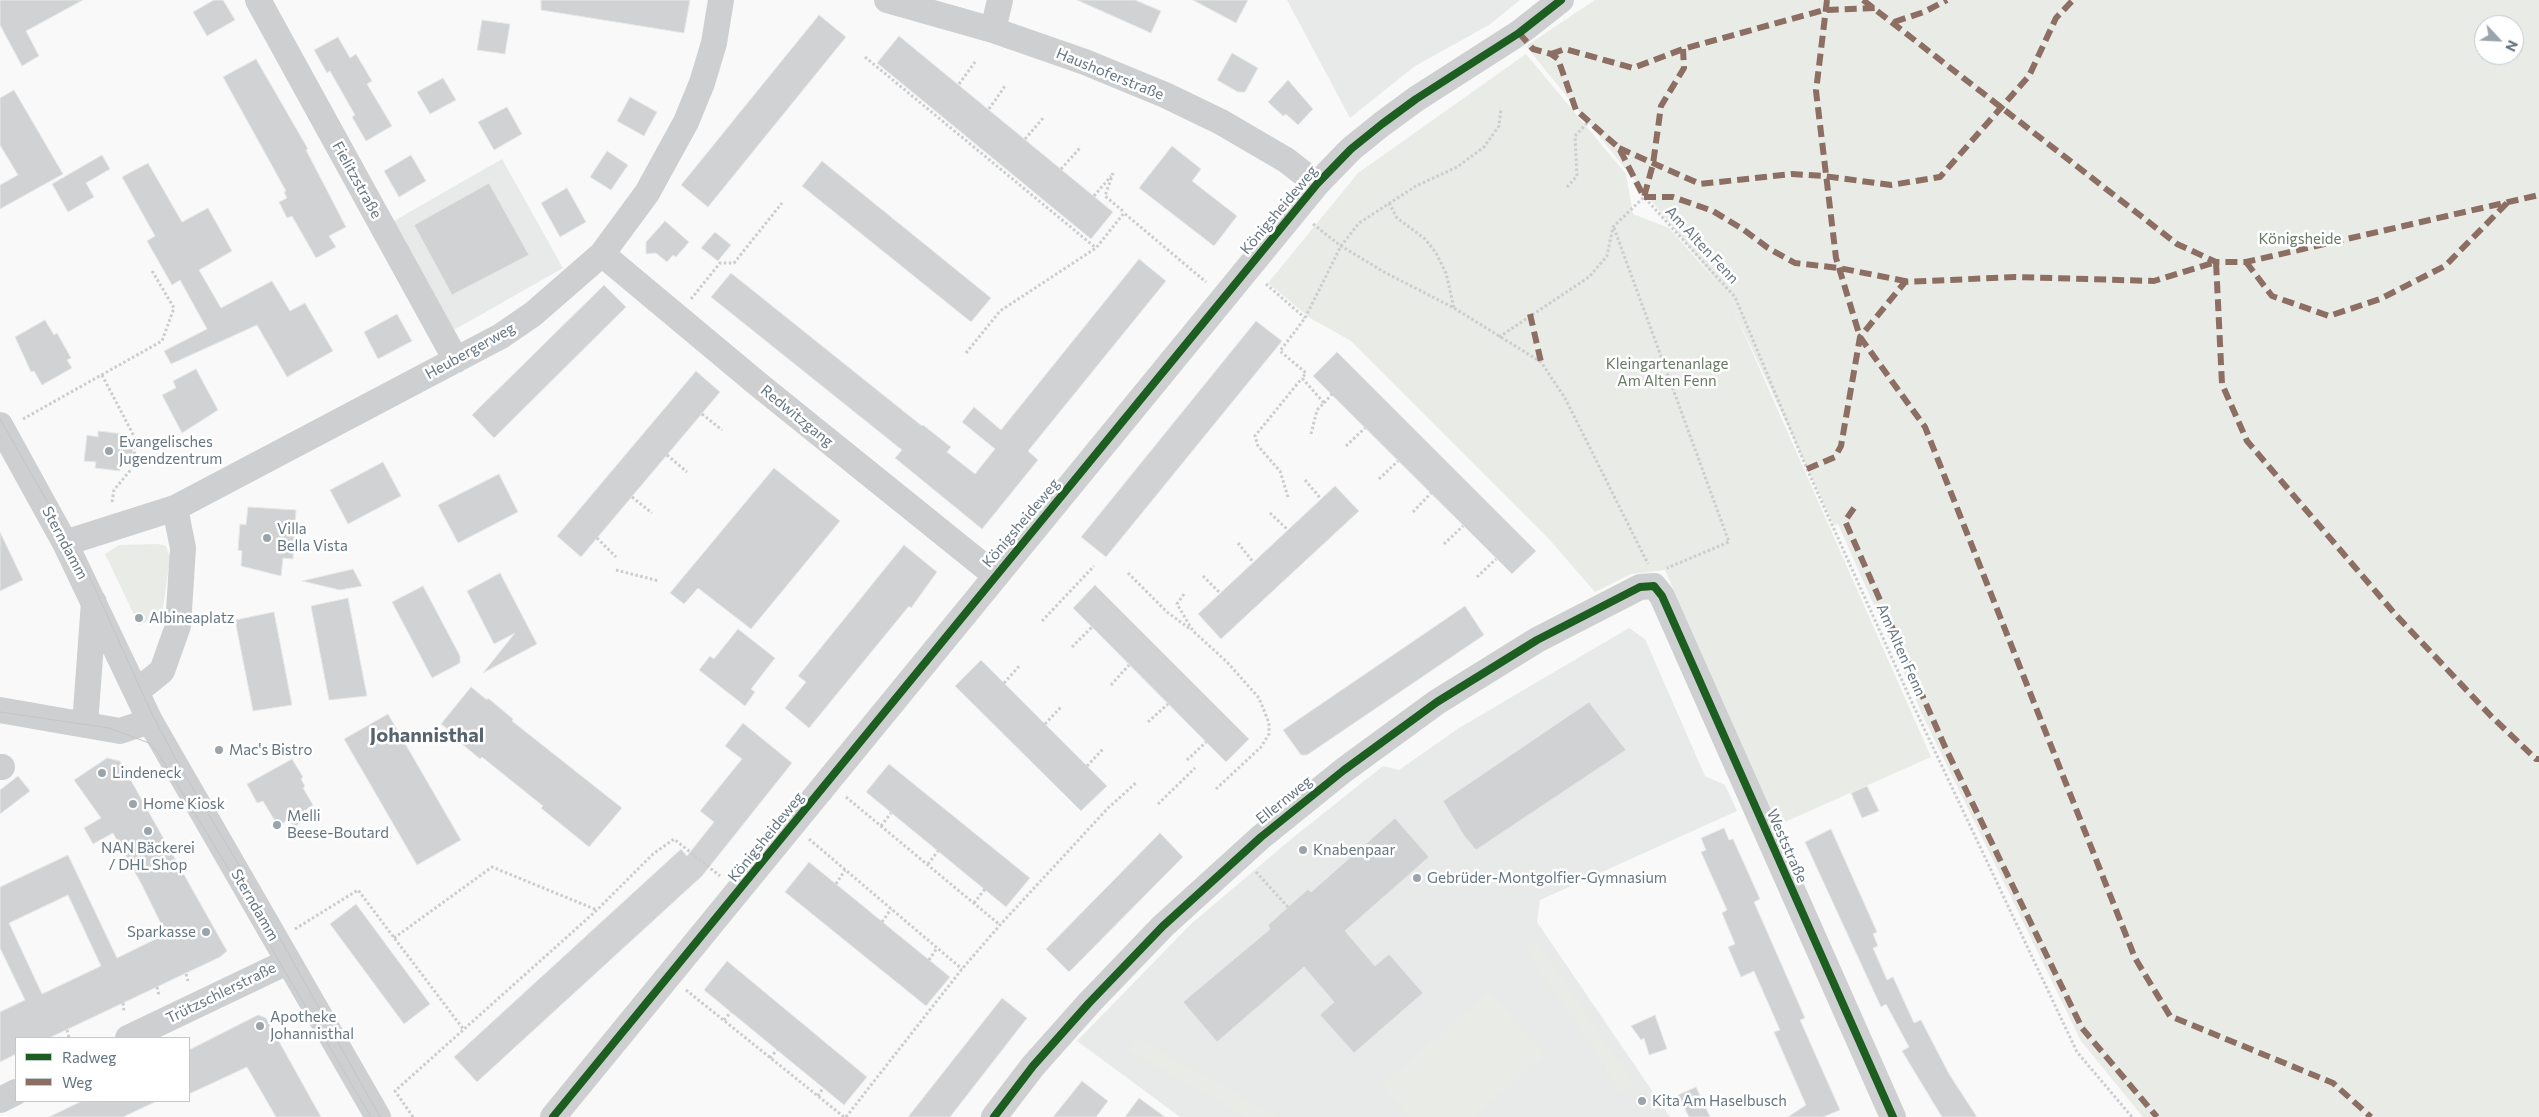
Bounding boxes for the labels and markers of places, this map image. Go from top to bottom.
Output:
place label: Evangelisches Jugendzentrum [119,433,222,468]
marker: Evangelisches Jugendzentrum [103,445,115,457]
place label: Villa Bella Vista [277,520,348,555]
marker: Villa Bella Vista [261,532,273,544]
place label: Albineaplatz [149,609,234,627]
marker: Albineaplatz [133,612,145,624]
place label: Mac's Bistro [229,741,312,759]
marker: Mac's Bistro [213,744,225,756]
place label: Lindeneck [112,764,182,782]
marker: Lindeneck [96,767,108,779]
place label: Home Kiosk [143,795,225,813]
marker: Home Kiosk [127,798,139,810]
place label: Melli Beese-Boutard [287,807,389,842]
marker: Melli Beese-Boutard [271,819,283,831]
marker: NAN Bäckerei / DHL Shop [142,825,154,837]
place label: NAN Bäckerei / DHL Shop [101,839,195,874]
place label: Knabenpaar [1313,841,1395,859]
marker: Knabenpaar [1297,844,1309,856]
place label: Gebrüder-Montgolfier-Gymnasium [1427,869,1667,887]
marker: Gebrüder-Montgolfier-Gymnasium [1411,872,1423,884]
place label: Sparkasse [127,923,196,941]
marker: Sparkasse [200,926,212,938]
place label: Apotheke Johannisthal [270,1008,354,1043]
marker: Apotheke Johannisthal [254,1020,266,1032]
place label: Kita Am Haselbusch [1652,1092,1787,1110]
marker: Kita Am Haselbusch [1636,1095,1648,1107]

